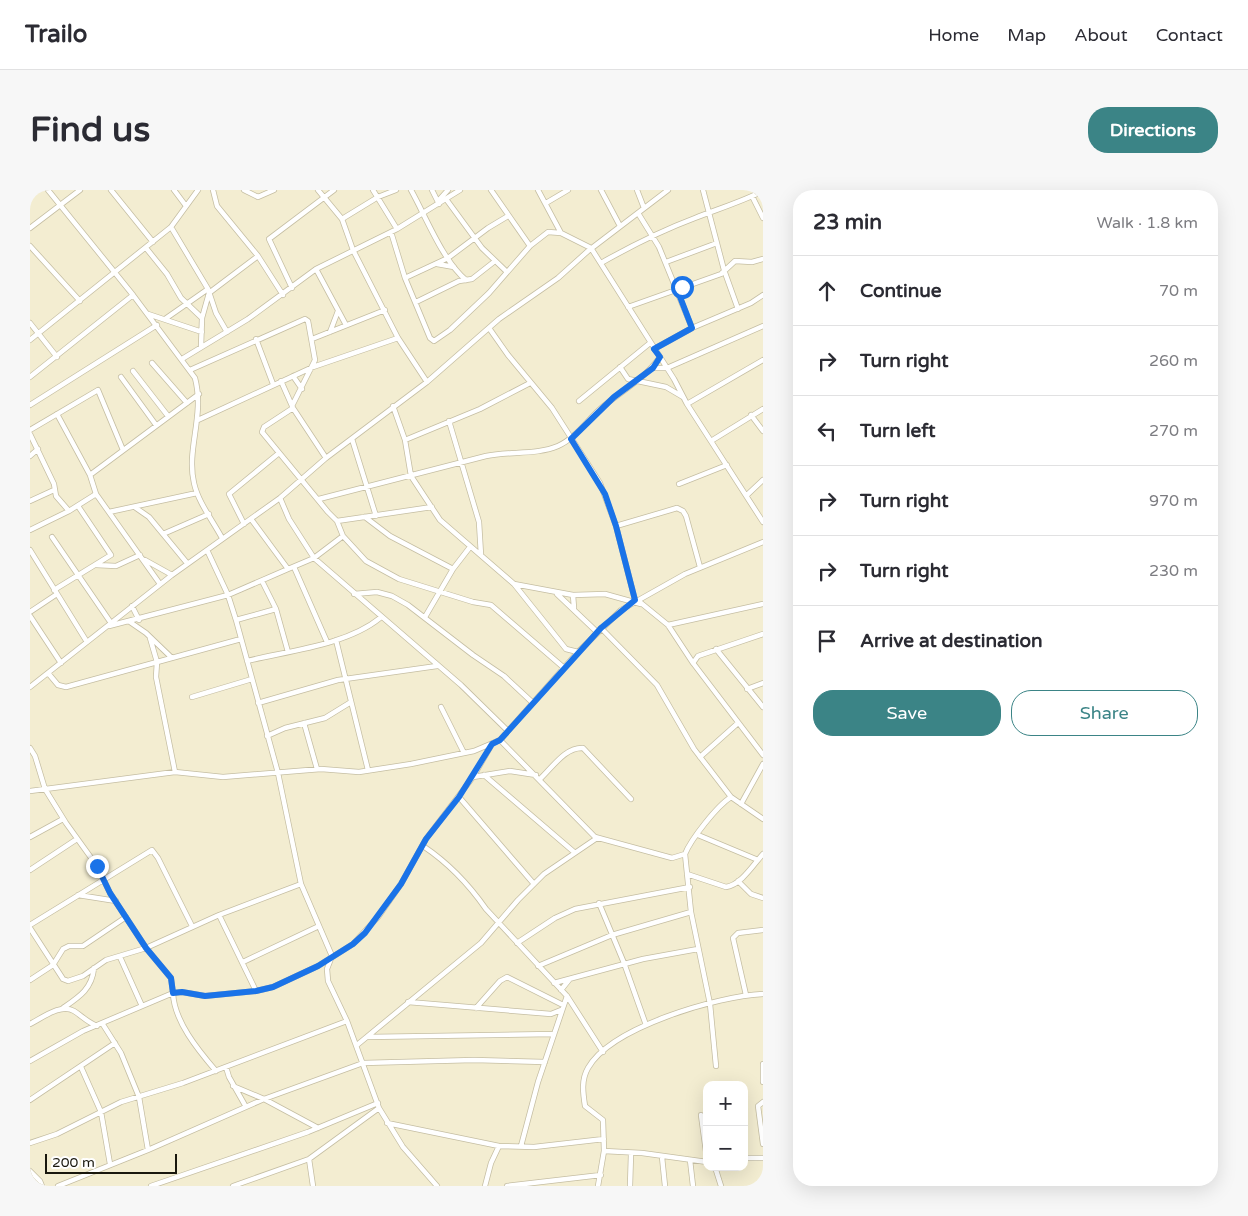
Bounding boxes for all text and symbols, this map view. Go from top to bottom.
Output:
text: Trailo [25,20,87,49]
text: Home [928,24,979,46]
text: Map [1007,24,1046,46]
text: About [1074,24,1128,46]
text: Contact [1156,24,1223,46]
button: Directions [1088,107,1218,153]
text: Find us [30,109,150,151]
text: 23 min [813,210,882,235]
text: Walk · 1.8 km [1097,213,1198,233]
route start [671,276,694,299]
icon: ahead [813,277,841,305]
text: Continue [860,280,942,302]
text: 70 m [1159,281,1198,301]
icon: right [813,347,841,375]
text: Turn right [860,350,948,372]
text: 260 m [1149,351,1198,371]
icon: left [813,417,841,445]
text: Turn left [860,420,936,442]
text: 270 m [1149,421,1198,441]
icon: right [813,487,841,515]
text: Turn right [860,490,948,512]
text: 970 m [1149,491,1198,511]
icon: right [813,557,841,585]
text: Turn right [860,560,948,582]
text: 230 m [1149,561,1198,581]
icon: arrive [813,627,841,655]
text: Arrive at destination [860,630,1043,652]
button: Save [813,690,1001,736]
button: Share [1011,690,1198,736]
route end [86,855,109,878]
map controls [703,1081,748,1171]
button: + [703,1081,748,1126]
button: − [703,1126,748,1171]
scale bar [45,1151,178,1174]
text: 200 m [52,1154,95,1171]

